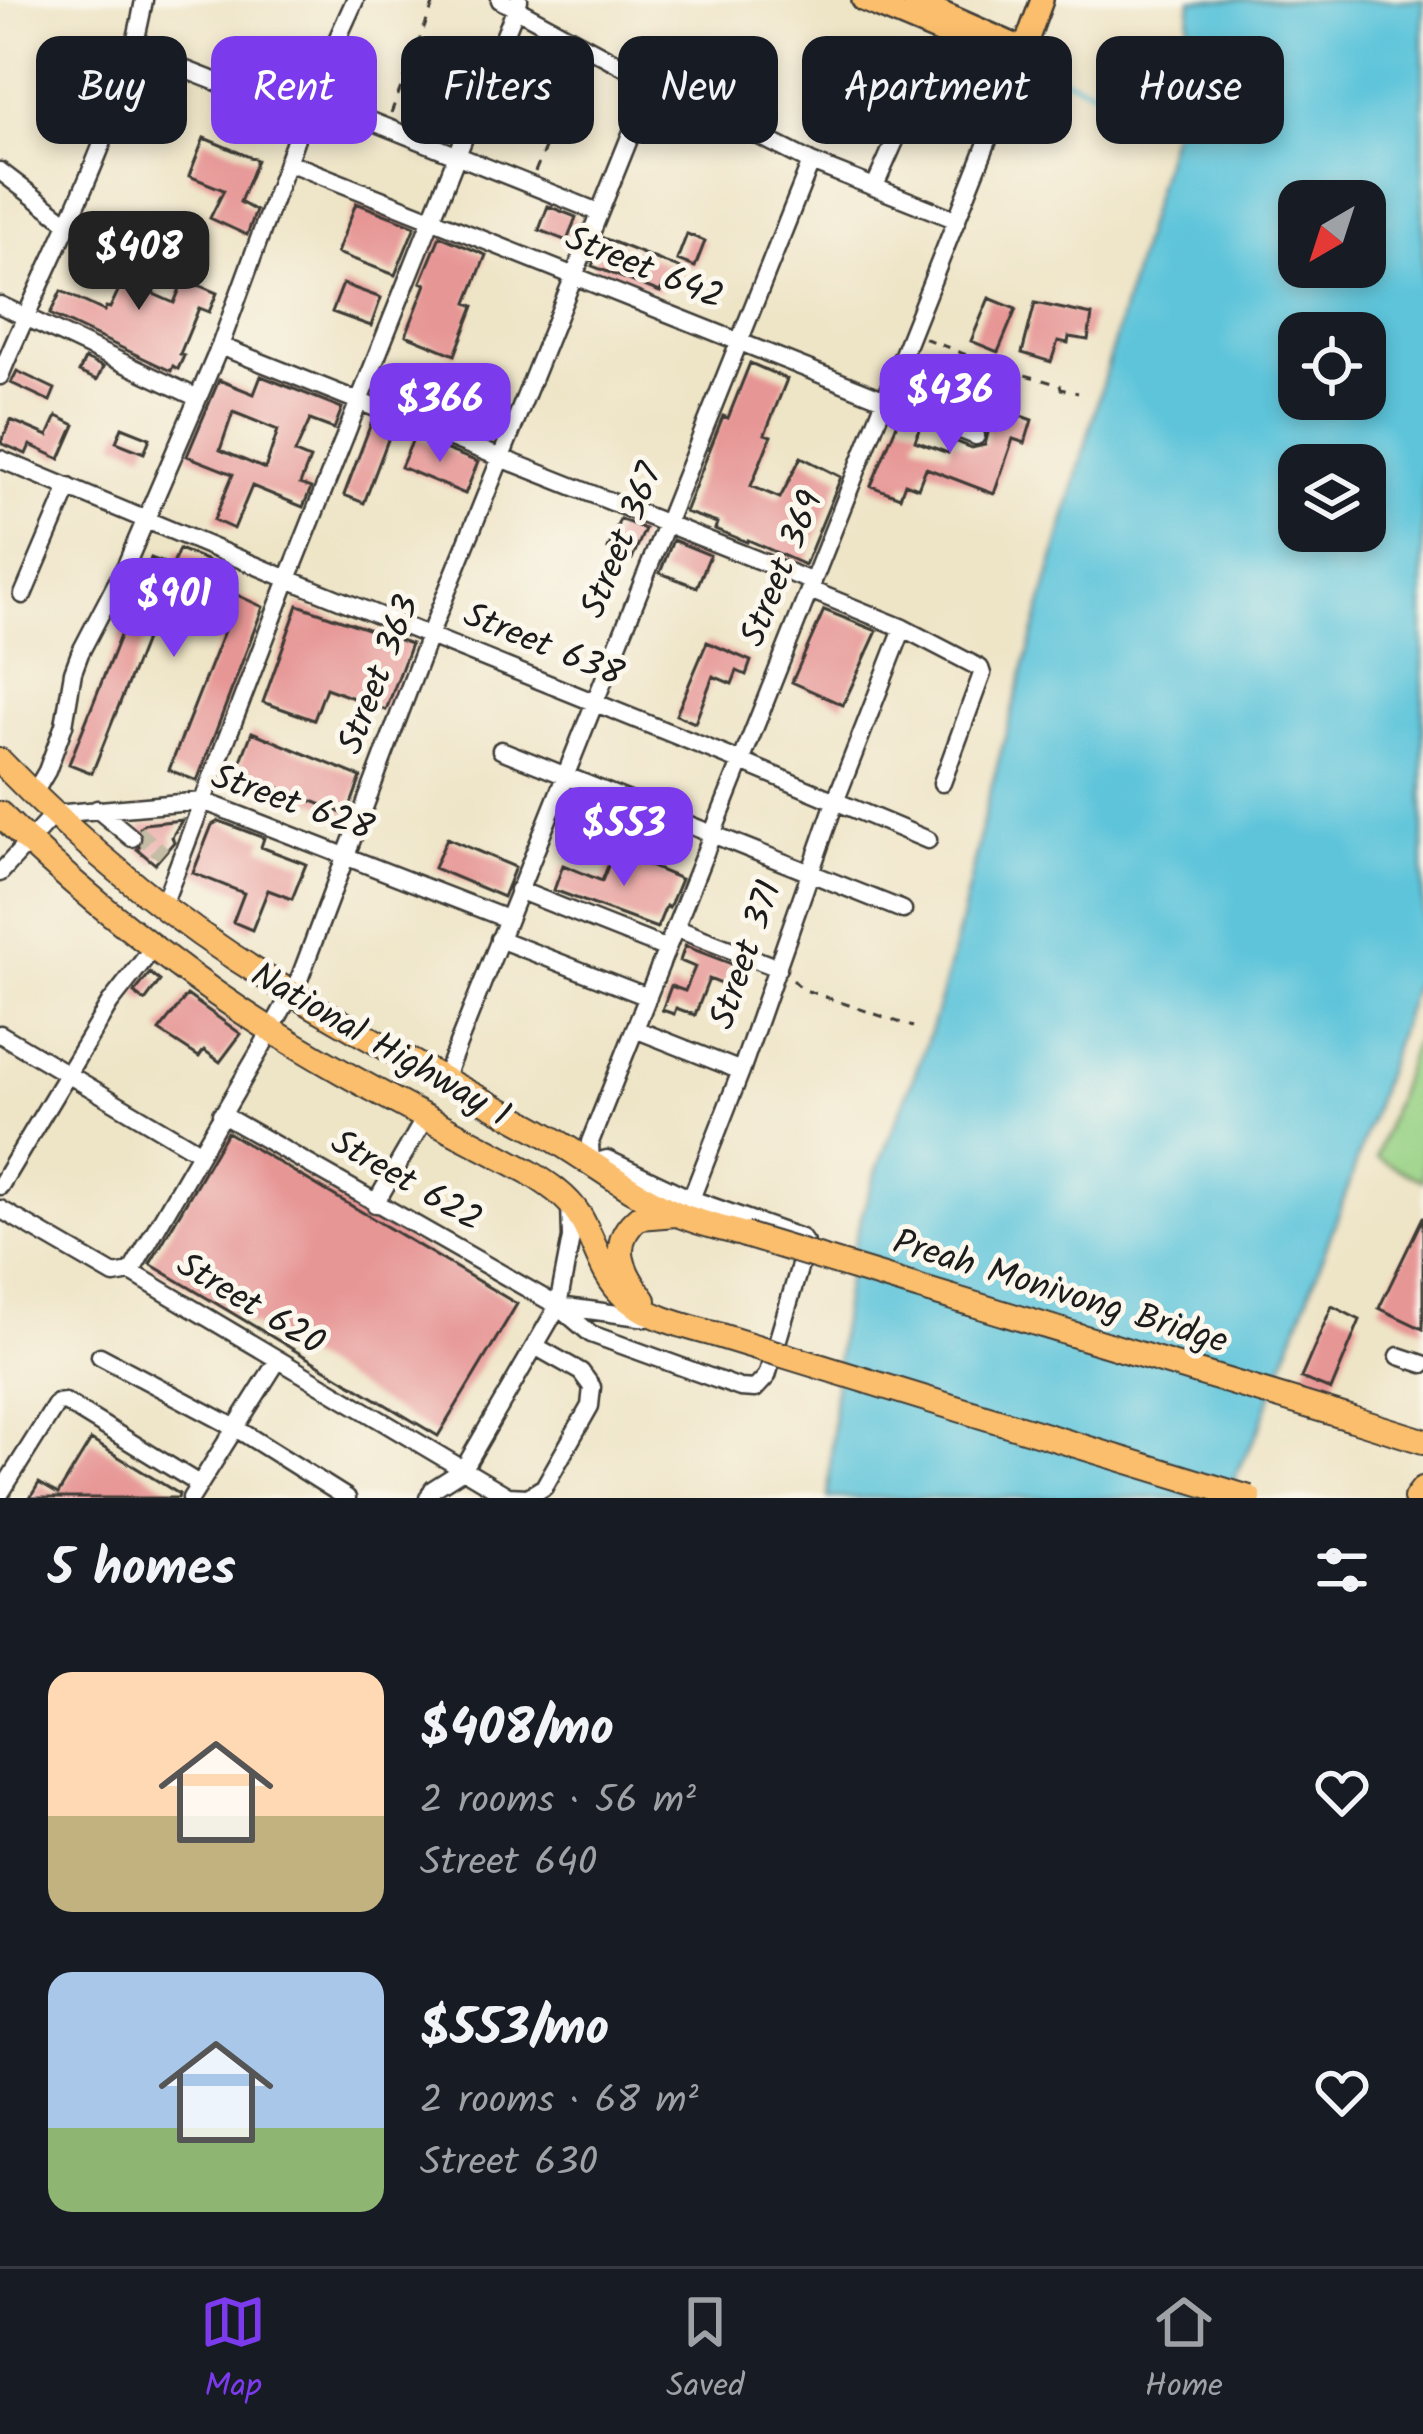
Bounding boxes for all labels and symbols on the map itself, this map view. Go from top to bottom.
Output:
north arrow [1278,180,1386,288]
pin: $408 [68,211,210,313]
street label: Street 642 [556,211,732,327]
pin: $436 [879,354,1021,456]
pin: $366 [369,363,511,465]
street label: Street 367 [566,454,680,627]
street label: Street 369 [726,482,840,656]
pin: $901 [103,558,245,660]
street label: Street 363 [323,587,437,763]
street label: Street 638 [454,588,632,704]
street label: Street 628 [203,750,381,858]
pin: $553 [553,787,695,889]
street label: Street 371 [695,873,799,1037]
street label: National Highway 1 [239,948,521,1144]
street label: Street 622 [319,1115,493,1249]
street label: Preah Monivong Bridge [885,1215,1235,1371]
street label: Street 620 [165,1238,335,1372]

